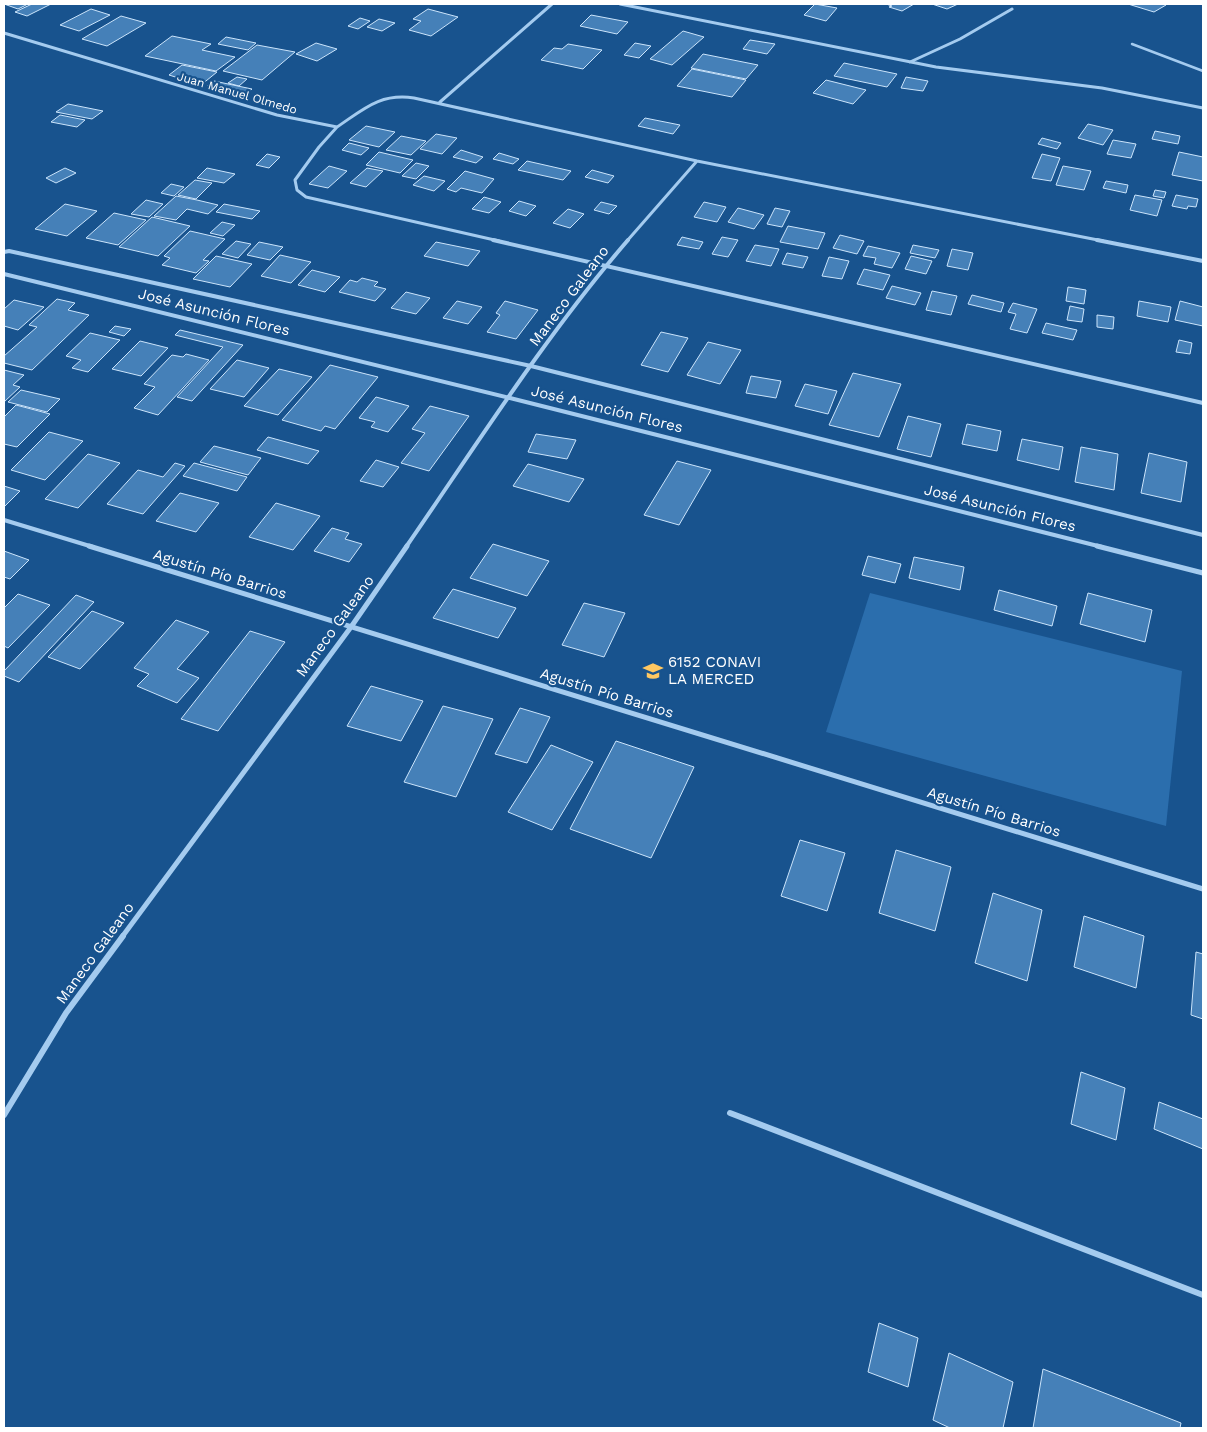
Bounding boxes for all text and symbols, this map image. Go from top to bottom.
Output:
street label: Juan Manuel Olmedo [175,69,299,117]
street label: Maneco Galeano [525,242,613,350]
street label: José Asunción Flores [136,284,292,340]
street label: José Asunción Flores [529,381,685,437]
street label: José Asunción Flores [922,480,1078,536]
street label: Agustín Pío Barrios [151,545,289,603]
street label: Maneco Galeano [292,572,378,680]
place label: 6152 CONAVI LA MERCED [668,653,761,688]
school or university icon: 6152 CONAVI LA MERCED [642,660,664,682]
street label: Agustín Pío Barrios [538,664,676,722]
street label: Agustín Pío Barrios [925,783,1063,841]
street label: Maneco Galeano [52,899,138,1007]

